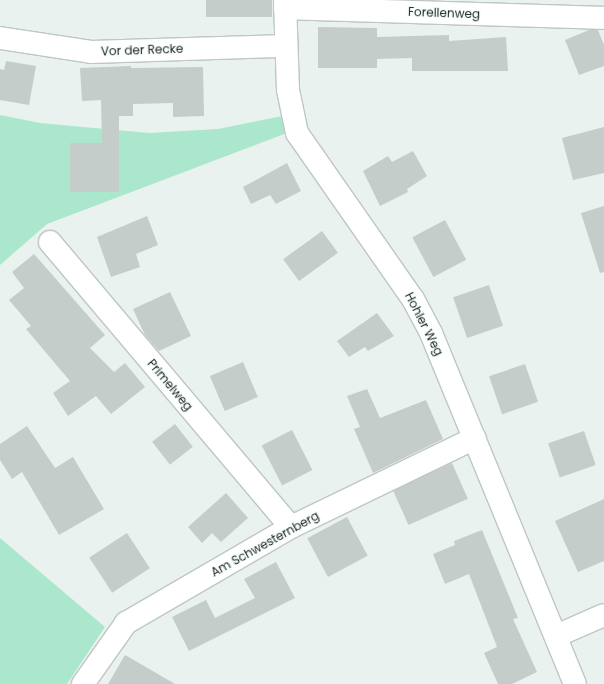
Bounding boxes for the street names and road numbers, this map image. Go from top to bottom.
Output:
street label: Forellenweg [408,5,480,21]
street label: Vor der Recke [101,41,183,59]
street label: Hohler Weg [402,290,446,358]
street label: Primelweg [144,356,196,414]
street label: Am Schwesternberg [208,508,322,580]

